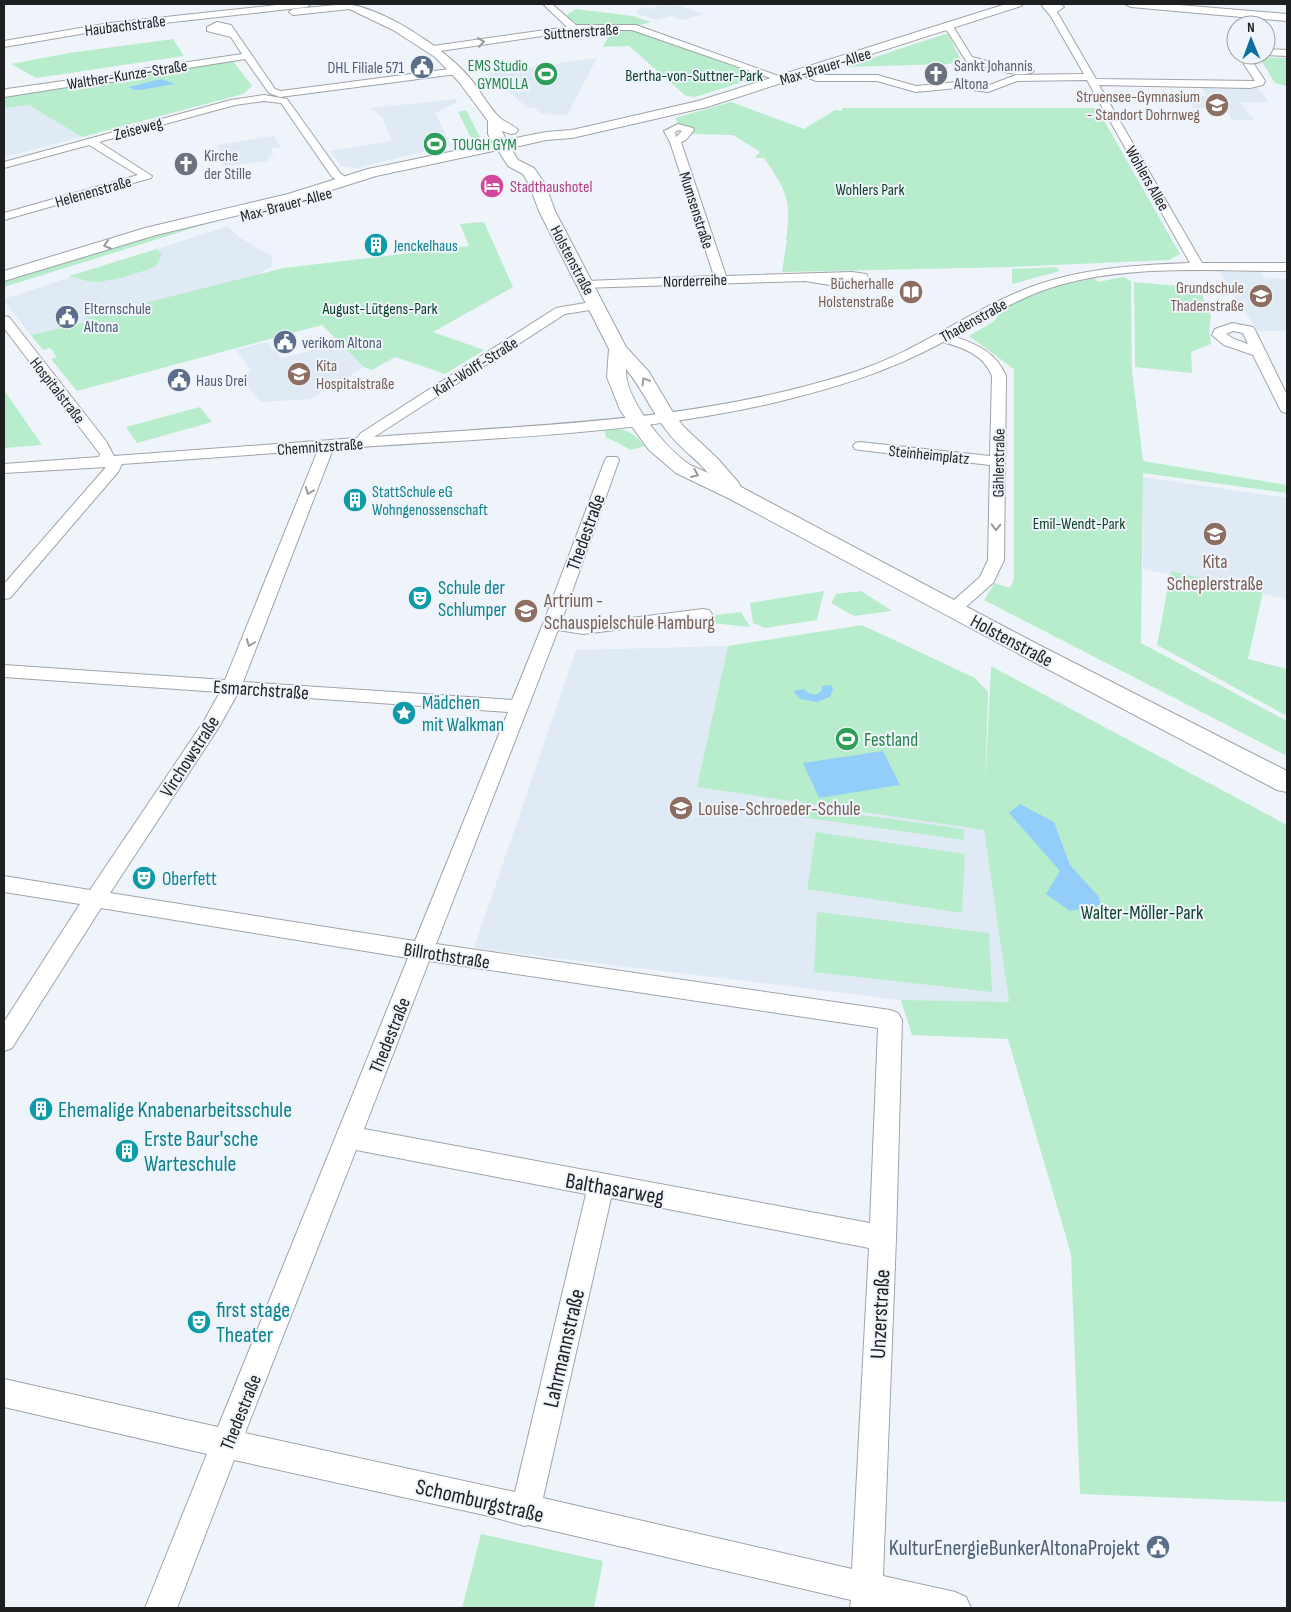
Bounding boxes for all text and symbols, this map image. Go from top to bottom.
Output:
street label: Haubachstraße [84,12,167,41]
north arrow [1226,15,1276,65]
text: N [1247,19,1255,36]
street label: Suttnerstraße [543,20,619,45]
one-way arrow [477,37,485,48]
street label: Max-Brauer-Allee [778,45,873,90]
public building icon: DHL Filiale 571 [409,54,435,80]
street label: Walther-Kunze-Straße [66,57,189,94]
place label: EMS Studio GYMOLLA [468,57,528,94]
place label: Sankt Johannis Altona [953,57,1033,94]
place label: DHL Filiale 571 [327,59,404,78]
sports icon: EMS Studio GYMOLLA [533,61,559,87]
church icon: Sankt Johannis Altona [923,61,949,87]
park label: Bertha-von-Suttner-Park [625,67,763,86]
place label: Struensee-Gymnasium - Standort Dohrnweg [1076,88,1200,125]
school or university icon: Struensee-Gymnasium - Standort Dohrnweg [1204,92,1230,118]
street label: Zeiseweg [112,114,165,145]
sports icon: TOUGH GYM [422,131,448,157]
place label: TOUGH GYM [452,136,517,155]
street label: Wohlers Allee [1121,143,1173,214]
place label: Kirche der Stille [204,147,251,184]
church icon: Kirche der Stille [173,151,199,177]
street label: Mumsenstraße [674,170,717,251]
street label: Helenenstraße [53,173,134,212]
hotel icon: Stadthaushotel [479,173,505,199]
place label: Stadthaushotel [510,178,592,197]
park label: Wohlers Park [835,181,905,200]
street label: Max-Brauer-Allee [238,184,334,227]
street label: Holstenstraße [545,223,598,299]
building icon: Jenckelhaus [363,232,389,258]
place label: Jenckelhaus [393,237,458,256]
one-way arrow [103,239,111,249]
street label: Norderreihe [663,271,727,292]
place label: Bücherhalle Holstenstraße [818,275,894,312]
library icon: Bücherhalle Holstenstraße [898,279,924,305]
place label: Grundschule Thadenstraße [1170,279,1244,316]
school or university icon: Grundschule Thadenstraße [1248,283,1274,309]
street label: Thadenstraße [937,295,1011,347]
place label: Elternschule Altona [83,300,151,337]
park label: August-Lütgens-Park [321,300,438,319]
public building icon: Elternschule Altona [54,304,80,330]
public building icon: verikom Altona [272,329,298,355]
place label: verikom Altona [302,334,382,353]
street label: Karl-Wolff-Straße [430,334,522,401]
street label: Hospitalstraße [25,354,88,428]
place label: Kita Hospitalstraße [316,357,394,394]
school or university icon: Kita Hospitalstraße [286,361,312,387]
public building icon: Haus Drei [166,367,192,393]
place label: Haus Drei [196,372,247,391]
one-way arrow [641,378,651,387]
street label: Gählerstraße [989,428,1010,498]
street label: Chemnitzstraße [276,435,364,460]
street label: Steinheimplatz [888,442,970,469]
one-way arrow [690,468,699,478]
place label: StattSchule eG Wohngenossenschaft [372,483,488,520]
one-way arrow [305,486,315,495]
building icon: StattSchule eG Wohngenossenschaft [342,487,368,513]
street label: Thedestraße [562,491,611,574]
park label: Emil-Wendt-Park [1033,515,1125,534]
school or university icon: Kita Scheplerstraße [1202,521,1228,547]
one-way arrow [991,523,1002,531]
place label: Kita Scheplerstraße [1167,551,1263,596]
place label: Schule der Schlumper [438,577,507,622]
theatre icon: Schule der Schlumper [407,585,433,611]
place label: Artrium - Schauspielschule Hamburg [543,590,715,635]
school or university icon: Artrium - Schauspielschule Hamburg [513,598,539,624]
street label: Holstenstraße [966,610,1056,673]
one-way arrow [245,638,255,646]
street label: Esmarchstraße [212,676,309,705]
place label: Mädchen mit Walkman [422,692,504,737]
place icon: Mädchen mit Walkman [391,700,417,726]
street label: Virchowstraße [156,712,225,802]
sports icon: Festland [834,726,860,752]
place label: Festland [864,729,918,752]
school or university icon: Louise-Schroeder-Schule [668,795,694,821]
place label: Louise-Schroeder-Schule [698,798,861,821]
theatre icon: Oberfett [131,865,157,891]
place label: Oberfett [162,868,217,891]
park label: Walter-Möller-Park [1081,902,1204,925]
street label: Billrothstraße [402,938,491,975]
street label: Thedestraße [365,994,416,1077]
building icon: Ehemalige Knabenarbeitsschule [28,1096,54,1122]
place label: Ehemalige Knabenarbeitsschule [58,1097,292,1124]
place label: Erste Baur'sche Warteschule [144,1126,258,1178]
building icon: Erste Baur'sche Warteschule [114,1138,140,1164]
street label: Balthasarweg [563,1168,666,1211]
street label: Unzerstraße [865,1269,896,1360]
street label: Lahrmannstraße [538,1286,591,1410]
place label: first stage Theater [216,1297,290,1349]
theatre icon: first stage Theater [186,1309,212,1335]
street label: Thedestraße [216,1371,267,1454]
street label: Schomburgstraße [413,1474,546,1529]
public building icon: KulturEnergieBunkerAltonaProjekt [1145,1534,1171,1560]
place label: KulturEnergieBunkerAltonaProjekt [889,1535,1140,1562]

